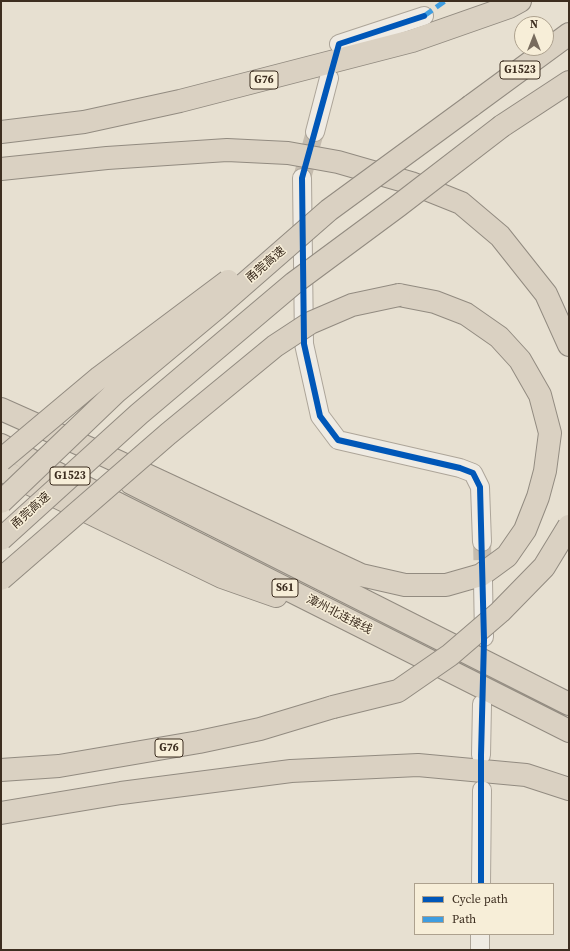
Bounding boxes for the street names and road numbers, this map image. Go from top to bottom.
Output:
road number: G1523 [500,61,540,79]
road number: G76 [250,71,278,89]
street label: 甬莞高速 [243,244,289,286]
road number: G1523 [50,467,90,485]
street label: 甬莞高速 [8,490,54,532]
road number: S61 [272,579,298,597]
street label: 漳州北连接线 [304,592,374,638]
road number: G76 [155,739,183,757]

